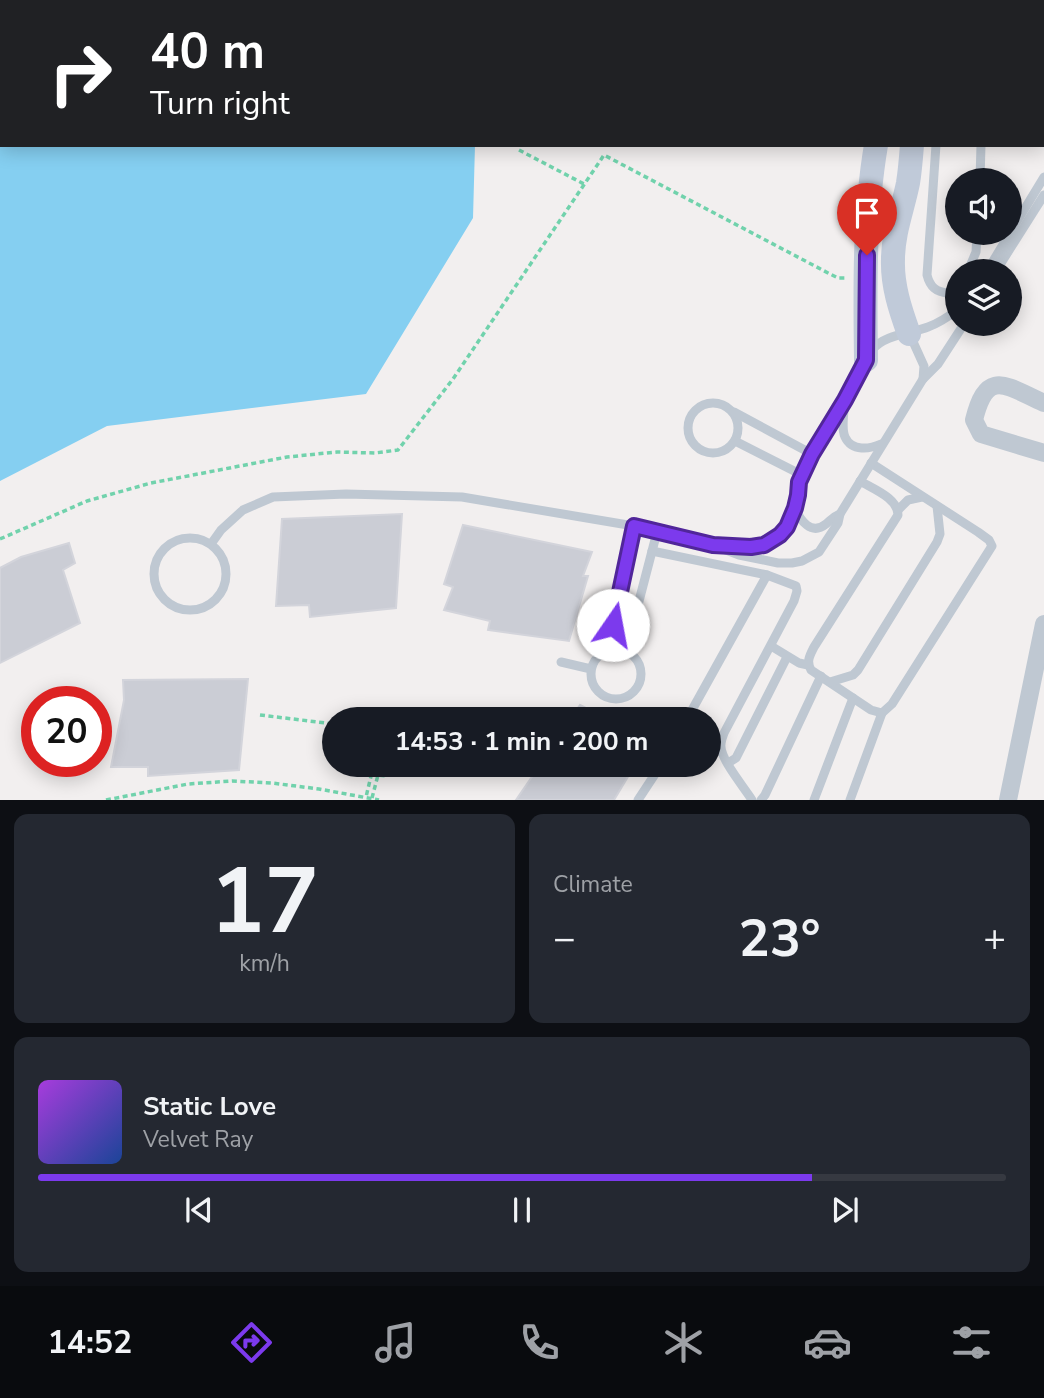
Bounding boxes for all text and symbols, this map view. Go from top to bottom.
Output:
text: 40 m [150,18,265,85]
icon: right [35,28,126,119]
text: Turn right [150,82,290,125]
map controls [945,168,1022,336]
button: sound [945,168,1022,245]
pin [837,183,897,255]
icon: arrive [848,194,886,232]
button: layers [945,259,1022,336]
position arrow [576,588,650,662]
speed limit sign: 20 [21,686,112,777]
text: 14:53 · 1 min · 200 m [395,724,648,759]
text: 17 [210,840,319,964]
text: Climate [553,869,633,900]
text: 23° [738,903,821,974]
text: − [553,913,576,964]
text: + [983,913,1006,964]
text: km/h [239,948,290,979]
text: Static Love [143,1089,276,1124]
text: Velvet Ray [143,1124,253,1155]
icon: previous [180,1191,218,1229]
icon: pause [503,1191,541,1229]
icon: next [826,1191,864,1229]
icon: directions [227,1318,276,1367]
icon: music [371,1318,420,1367]
icon: phone [515,1318,564,1367]
icon: climate [659,1318,708,1367]
icon: car [803,1318,852,1367]
icon: filters [947,1318,996,1367]
text: 14:52 [48,1321,132,1364]

